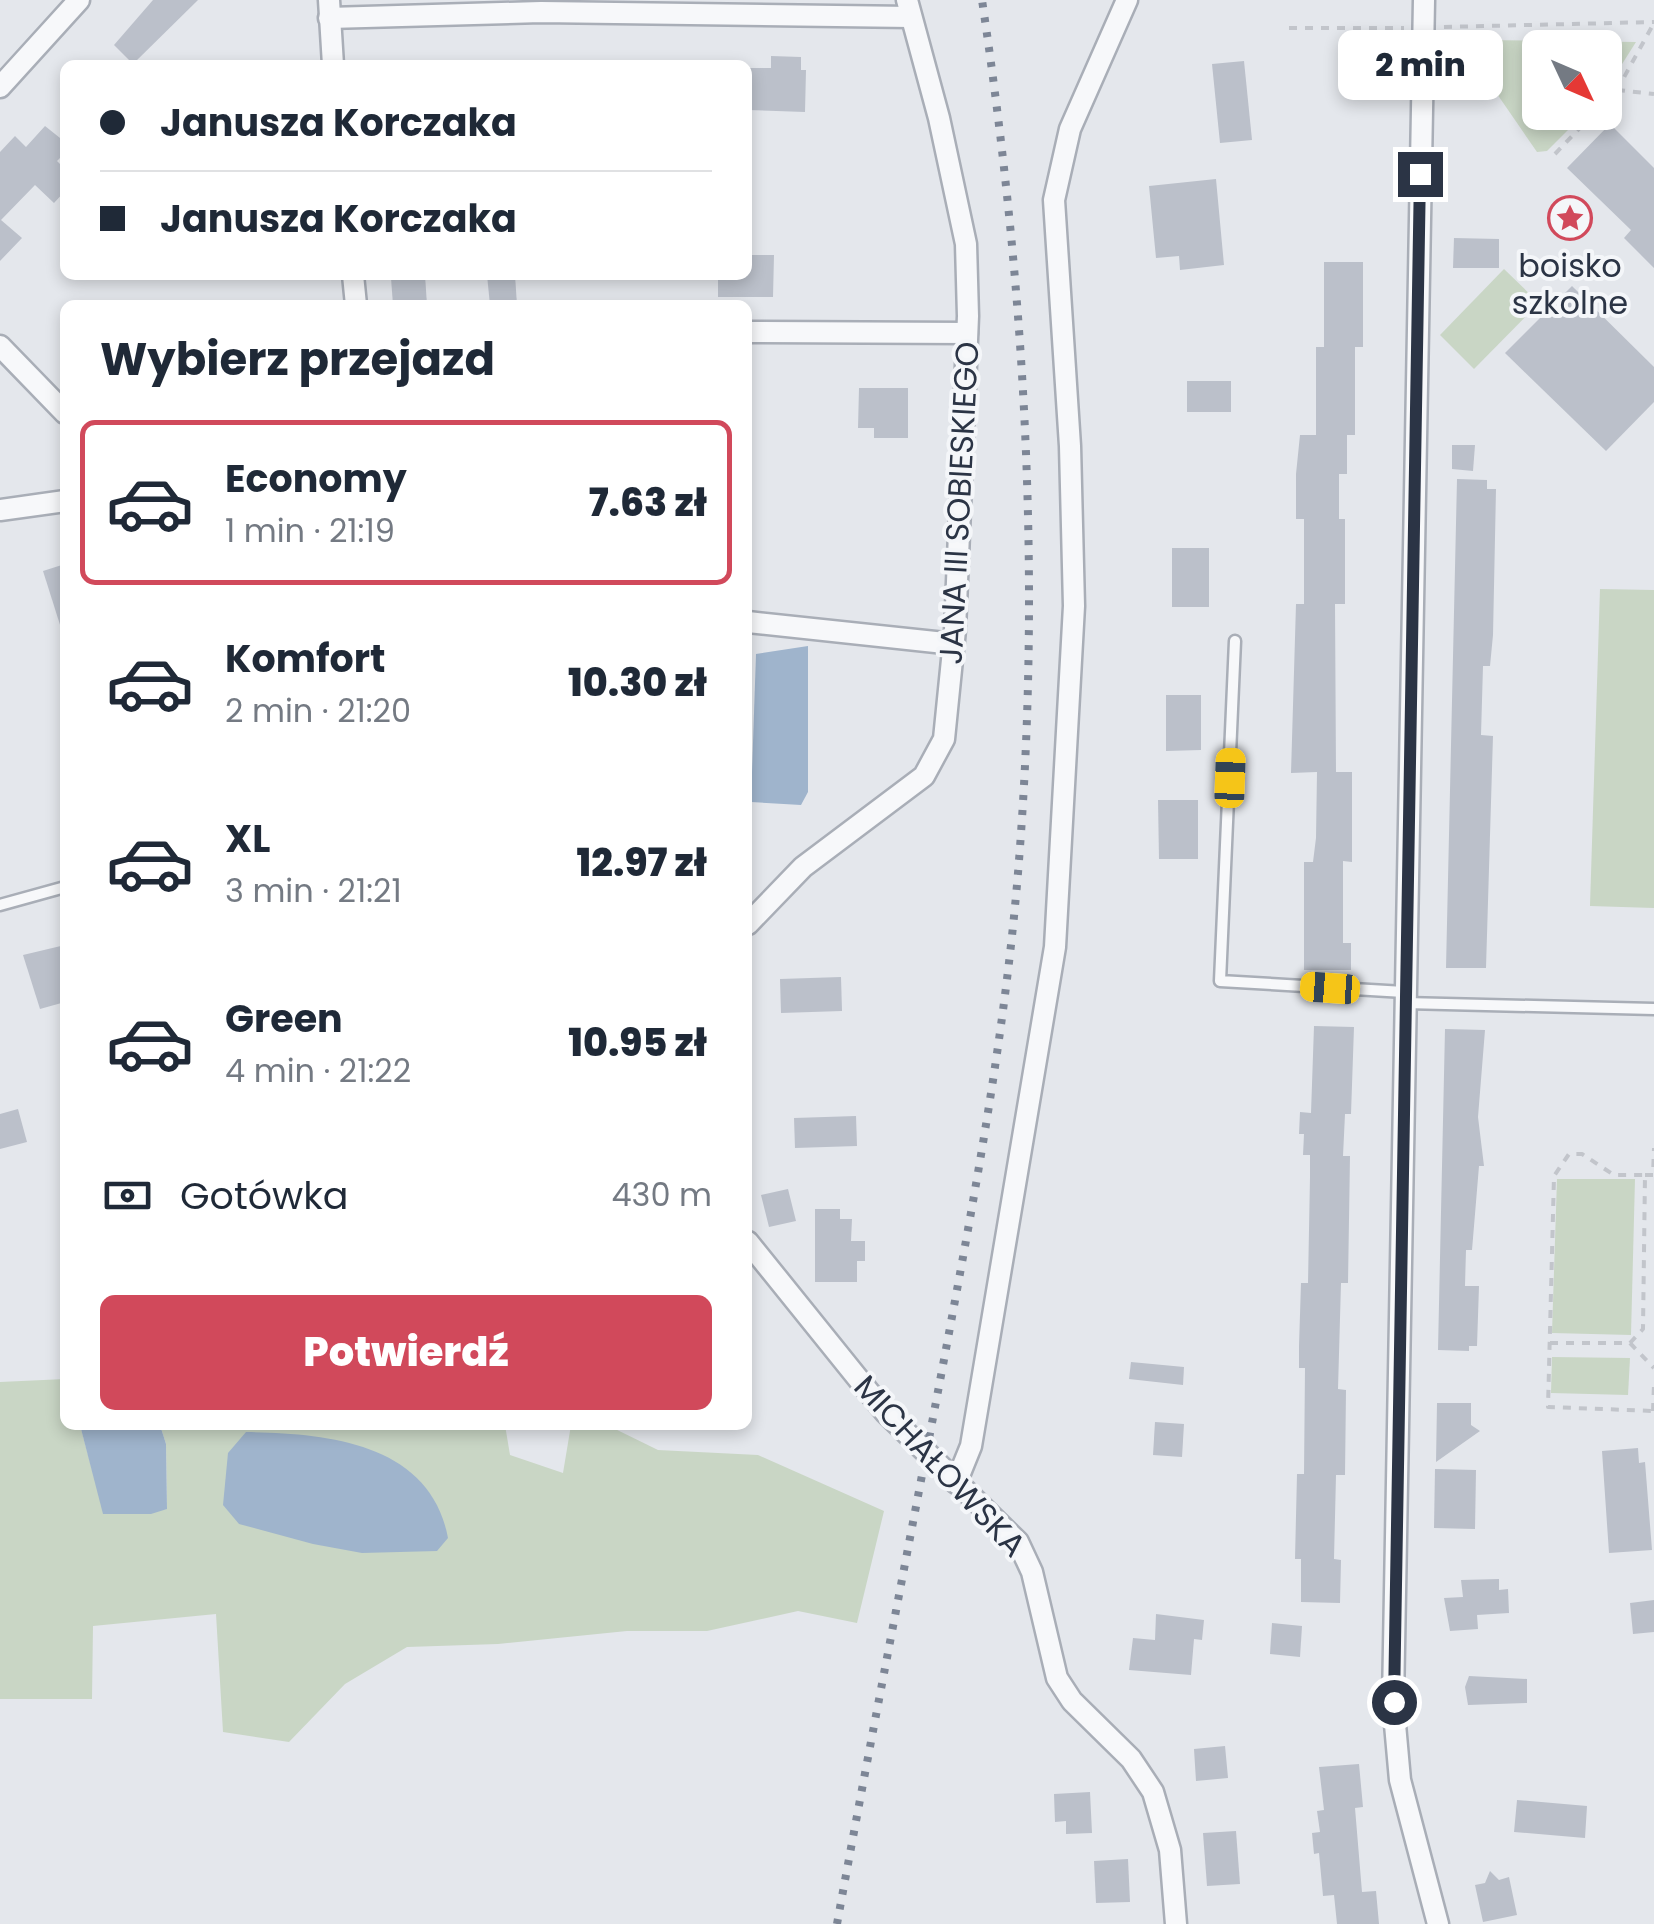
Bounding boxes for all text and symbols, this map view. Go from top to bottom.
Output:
callout: 2 min [1338,29,1502,99]
north arrow [1522,30,1622,130]
map controls [1522,30,1622,130]
text: 2 min [1375,42,1466,87]
text: Janusza Korczaka [160,96,517,149]
route end [1398,152,1443,197]
text: Janusza Korczaka [160,192,517,245]
place icon: boisko szkolne [1547,195,1593,241]
place label: boisko szkolne [1512,243,1628,325]
text: Wybierz przejazd [100,328,495,391]
street label: JANA III SOBIESKIEGO [928,340,989,666]
text: Economy [225,452,407,505]
icon: car [105,458,195,548]
text: 7.63 zł [589,476,707,529]
text: 1 min · 21:19 [225,508,395,553]
text: Komfort [225,632,386,685]
icon: car [105,638,195,728]
text: 10.30 zł [568,656,707,709]
text: 2 min · 21:20 [225,688,411,733]
car [1214,747,1246,809]
text: XL [225,812,270,865]
icon: car [105,818,195,908]
text: 12.97 zł [577,836,707,889]
text: 3 min · 21:21 [225,868,402,913]
car [1299,971,1361,1005]
text: Green [225,992,343,1045]
icon: car [105,998,195,1088]
text: 10.95 zł [568,1016,707,1069]
text: 4 min · 21:22 [225,1048,411,1093]
icon: cash [100,1168,155,1223]
text: Gotówka [180,1169,348,1222]
text: 430 m [611,1172,712,1217]
button: Potwierdź [100,1295,712,1410]
street label: MICHAŁOWSKA [844,1365,1037,1566]
route start [1372,1680,1417,1725]

